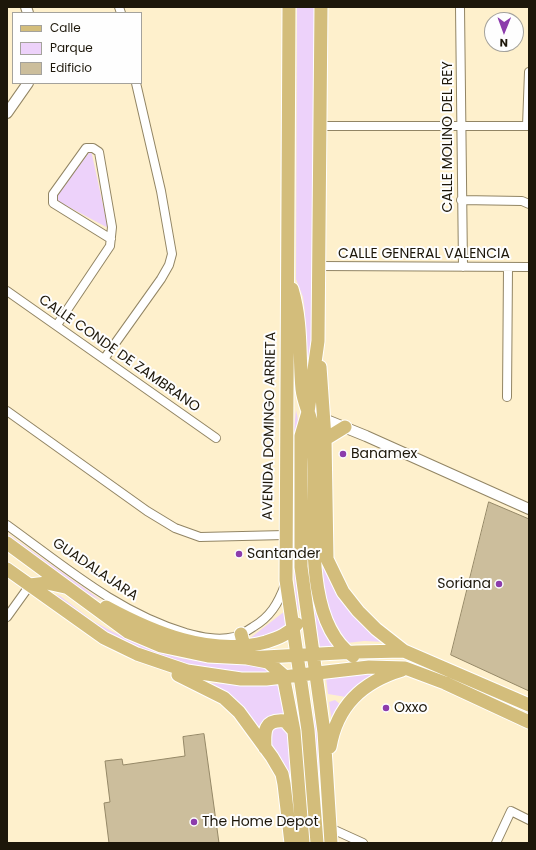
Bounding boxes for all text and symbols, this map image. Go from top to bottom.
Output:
legend [12,12,142,84]
north arrow [484,12,524,52]
text: Calle [50,19,81,36]
text: N [500,35,508,51]
text: Parque [50,39,93,56]
text: Edificio [50,59,92,76]
street label: CALLE MOLINO DEL REY [440,61,456,213]
street label: CALLE GENERAL VALENCIA [338,246,510,262]
street label: CALLE CONDE DE ZAMBRANO [35,292,203,416]
street label: AVENIDA DOMINGO ARRIETA [260,332,280,520]
place label: Banamex [351,446,417,462]
marker: Banamex [338,449,348,459]
street label: GUADALAJARA [49,535,141,605]
place label: Santander [247,546,321,562]
marker: Santander [234,549,244,559]
place label: Soriana [437,576,491,592]
marker: Soriana [494,579,504,589]
place label: Oxxo [394,700,427,716]
marker: Oxxo [381,703,391,713]
place label: The Home Depot [202,814,319,830]
marker: The Home Depot [189,817,199,827]

